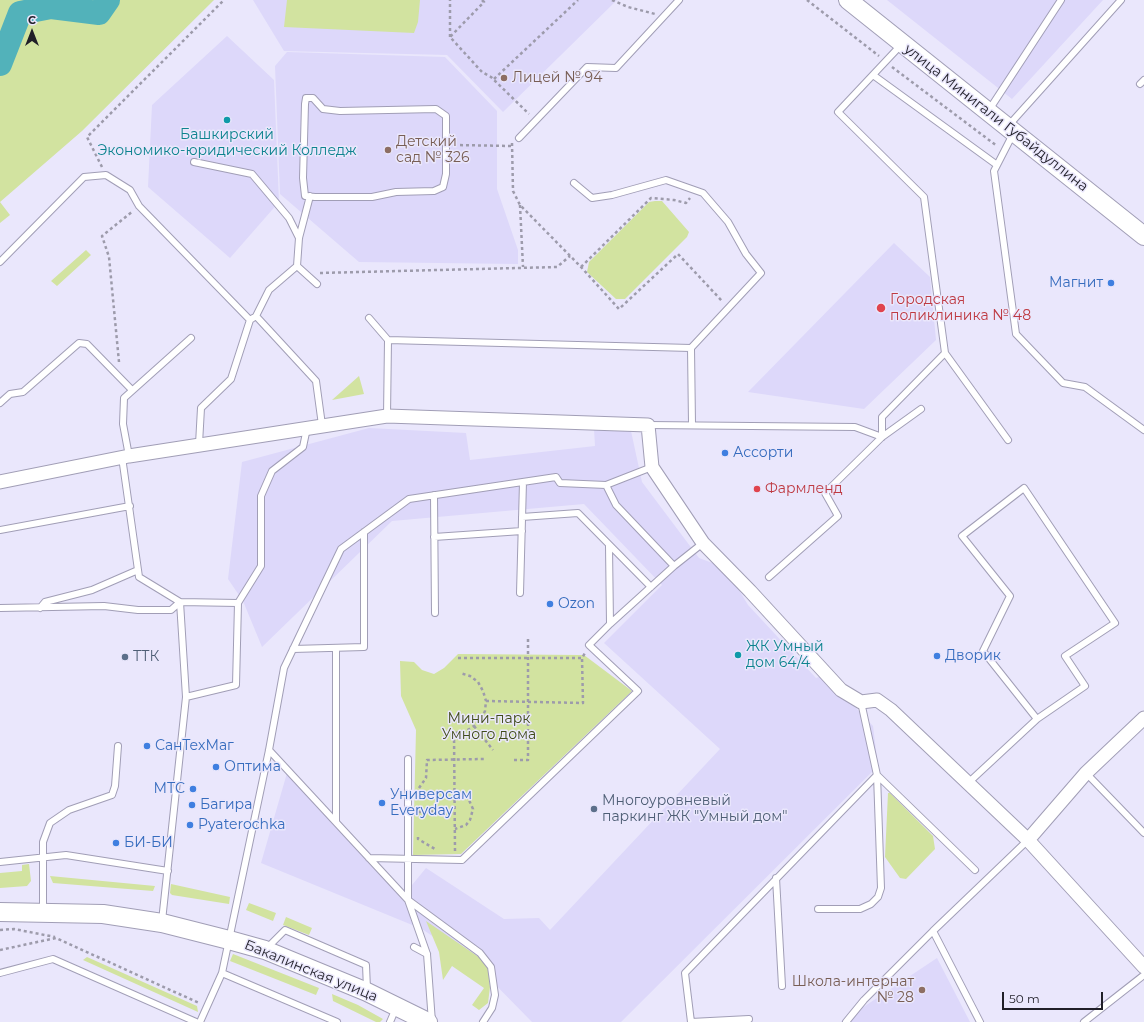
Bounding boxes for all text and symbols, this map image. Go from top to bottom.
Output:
north arrow [12,12,52,52]
text: С [28,13,36,27]
street label: улица Минигали Губайдуллина [901,41,1091,195]
place label: Лицей № 94 [512,70,602,86]
marker: Лицей № 94 [499,73,509,83]
marker: Башкирский Экономико-юридический Колледж [222,115,232,125]
place label: Башкирский Экономико-юридический Колледж [97,127,357,160]
place label: Детский сад № 326 [396,134,470,166]
marker: Детский сад № 326 [383,145,393,155]
place label: Магнит [1049,275,1103,291]
marker: Магнит [1106,278,1116,288]
place label: Городская поликлиника № 48 [890,292,1031,324]
marker: Городская поликлиника № 48 [875,302,887,314]
place label: Ассорти [733,445,793,461]
marker: Ассорти [720,448,730,458]
place label: Фармленд [765,481,843,497]
marker: Фармленд [752,484,762,494]
place label: Ozon [558,596,595,612]
marker: Ozon [545,599,555,609]
place label: ЖК Умный дом 64/4 [746,639,824,672]
place label: Дворик [945,648,1001,664]
place label: ТТК [133,649,159,665]
marker: ЖК Умный дом 64/4 [733,650,743,660]
marker: Дворик [932,651,942,661]
marker: ТТК [120,652,130,662]
park label: Мини-парк Умного дома [442,711,536,744]
place label: СанТехМаг [155,738,234,754]
marker: СанТехМаг [142,741,152,751]
place label: Оптима [224,759,281,775]
marker: Оптима [211,762,221,772]
place label: МТС [153,781,185,797]
marker: МТС [188,784,198,794]
place label: Универсам Everyday [390,787,472,820]
place label: Многоуровневый паркинг ЖК "Умный дом" [602,793,787,826]
place label: Багира [200,797,252,813]
marker: Универсам Everyday [377,798,387,808]
marker: Багира [187,800,197,810]
marker: Многоуровневый паркинг ЖК "Умный дом" [589,804,599,814]
place label: Pyaterochka [198,817,285,833]
marker: Pyaterochka [185,820,195,830]
place label: БИ-БИ [124,835,173,851]
marker: БИ-БИ [111,838,121,848]
street label: Бакалинская улица [242,937,380,1005]
place label: Школа-интернат № 28 [792,974,914,1006]
scale bar [1004,984,1105,1010]
marker: Школа-интернат № 28 [917,985,927,995]
text: 50 m [1009,991,1040,1006]

